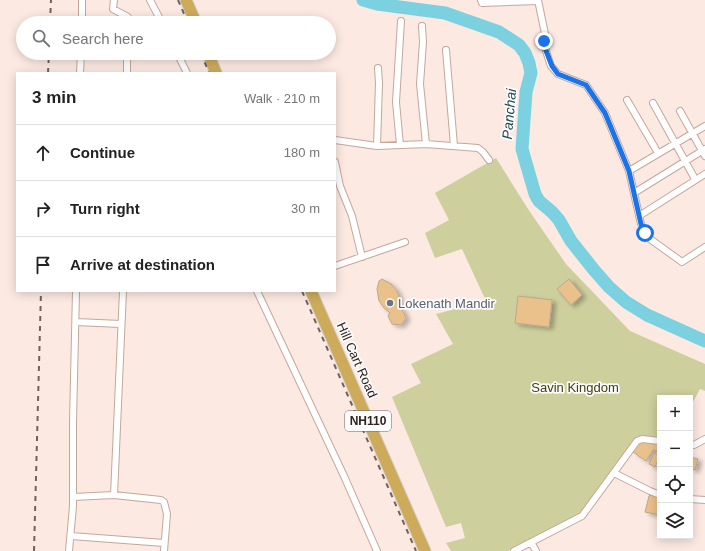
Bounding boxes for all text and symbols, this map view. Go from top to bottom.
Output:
search box [16,16,336,60]
icon: search [30,27,52,49]
text: Search here [62,30,144,47]
route end [535,32,553,50]
water label: Panchai [499,87,519,140]
text: 3 min [32,88,76,107]
text: Walk · 210 m [244,91,320,106]
icon: ahead [32,142,54,164]
text: Continue [70,144,135,161]
text: 180 m [284,145,320,160]
icon: right [32,198,54,220]
text: Turn right [70,200,140,217]
text: 30 m [291,201,320,216]
route start [636,224,654,242]
icon: arrive [32,254,54,276]
text: Arrive at destination [70,256,215,273]
place label: Lokenath Mandir [398,296,496,311]
marker: Lokenath Mandir [385,298,395,308]
street label: Hill Cart Road [334,320,380,400]
park label: Savin Kingdom [531,380,619,395]
map controls [657,395,693,539]
button: + [657,395,693,431]
road number: NH110 [345,411,391,431]
button: − [657,431,693,467]
button: locate [657,467,693,503]
button: layers [657,503,693,539]

